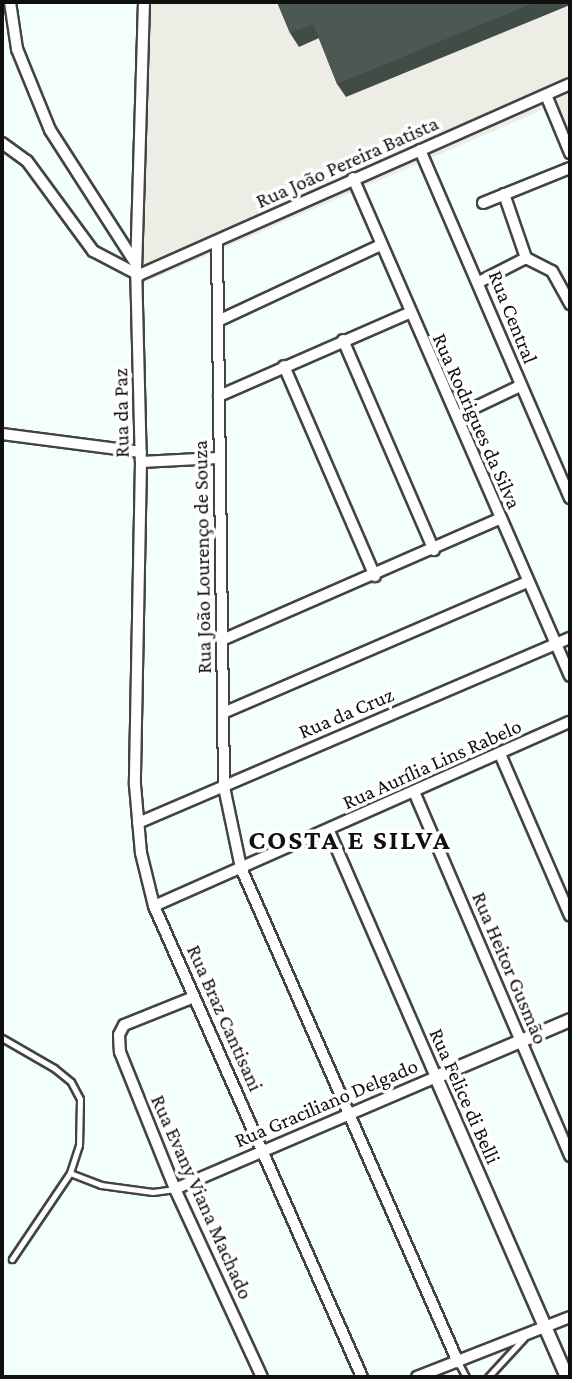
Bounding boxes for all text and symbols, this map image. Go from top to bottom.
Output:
street label: Rua João Pereira Batista [252,110,442,214]
street label: Rua Central [483,267,543,367]
street label: Rua Rodrigues da Silva [427,329,527,513]
street label: Rua da Paz [108,368,134,458]
street label: Rua João Lourenço de Souza [187,440,217,674]
street label: Rua da Cruz [295,682,397,744]
street label: Rua Aurília Lins Rabelo [339,713,525,815]
district label: COSTA E SILVA [250,823,450,857]
street label: Rua Heitor Gusmão [467,888,553,1048]
street label: Rua Braz Cantisani [181,941,269,1095]
street label: Rua Felice di Belli [424,1024,506,1168]
street label: Rua Graciliano Delgado [231,1053,421,1153]
street label: Rua Evany Viana Machado [145,1091,259,1303]

